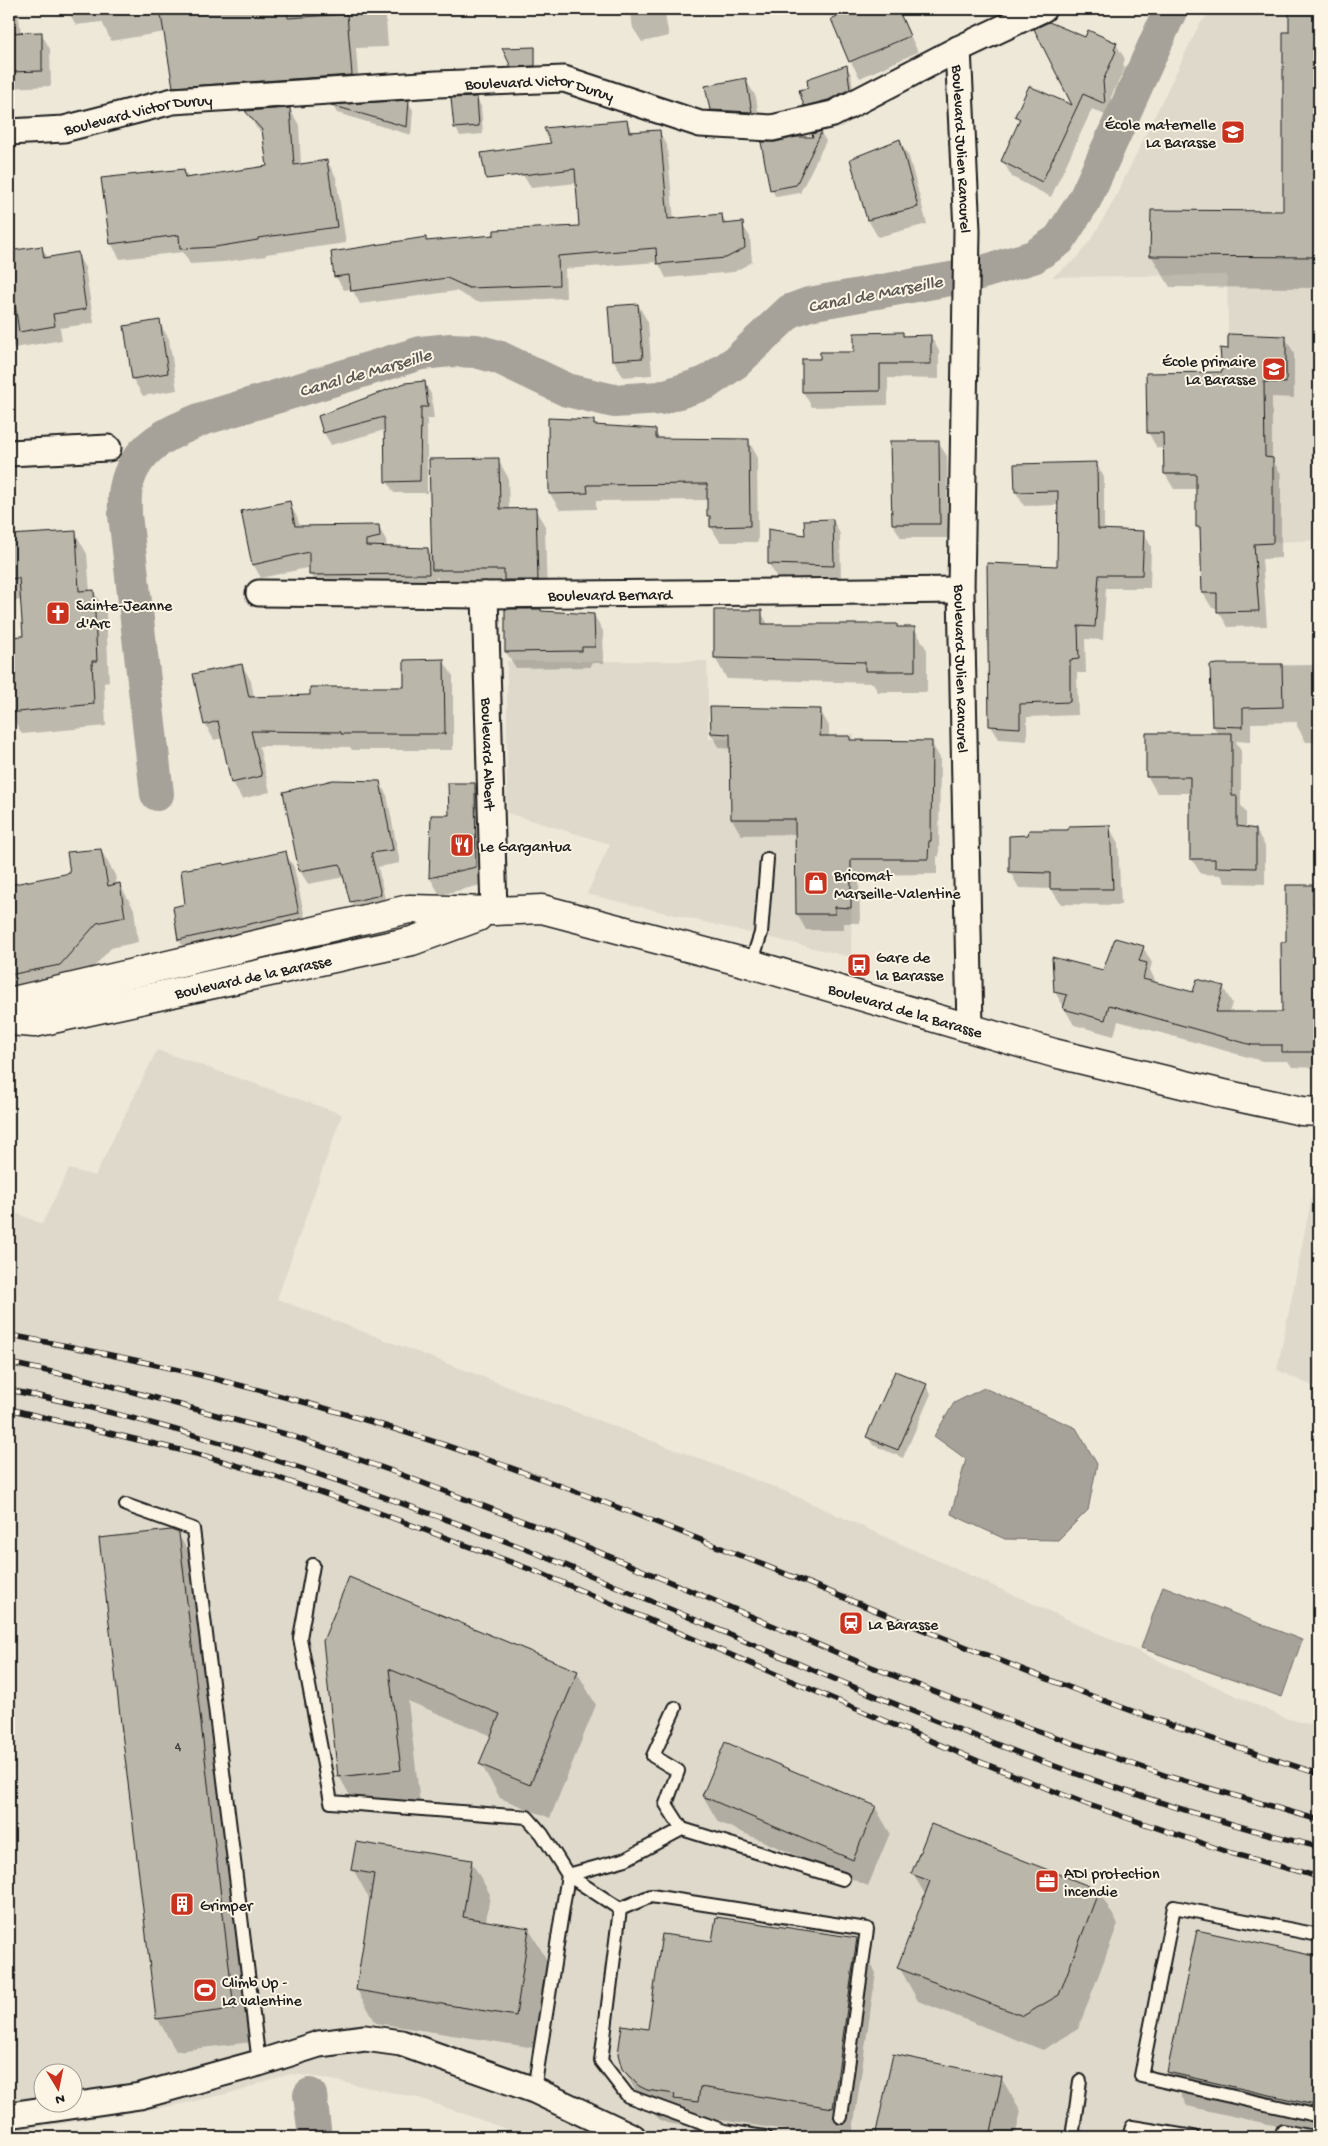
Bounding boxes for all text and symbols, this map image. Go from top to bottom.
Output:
street label: Boulevard Julien Rancurel [946,63,973,233]
street label: Boulevard Victor Duruy [464,73,616,108]
street label: Boulevard Victor Duruy [62,92,213,142]
place label: École maternelle La Barasse [1105,117,1217,154]
school or university icon: École maternelle La Barasse [1220,119,1246,145]
water label: Canal de Marseille [806,272,945,319]
water label: Canal de Marseille [297,345,435,403]
place label: École primaire La Barasse [1162,354,1257,391]
school or university icon: École primaire La Barasse [1261,356,1287,382]
street label: Boulevard Julien Rancurel [948,583,970,753]
street label: Boulevard Bernard [547,587,674,607]
place label: Sainte-Jeanne d'Arc [76,598,173,635]
church icon: Sainte-Jeanne d'Arc [45,600,71,626]
street label: Boulevard Albert [475,697,497,812]
restaurant icon: Le Gargantua [449,832,475,858]
place label: Le Gargantua [480,839,572,858]
place label: Bricomat Marseille-Valentine [833,868,961,905]
shop icon: Bricomat Marseille-Valentine [803,870,829,896]
place label: Gare de la Barasse [876,950,945,987]
bus stop icon: Gare de la Barasse [846,952,872,978]
street label: Boulevard de la Barasse [172,953,334,1005]
street label: Boulevard de la Barasse [824,981,985,1045]
station icon: La Barasse [838,1610,864,1636]
place label: La Barasse [868,1617,939,1636]
house number: 4 [175,1739,182,1756]
place label: ADI protection incendie [1064,1866,1160,1903]
office icon: ADI protection incendie [1034,1868,1060,1894]
building icon: Grimper [169,1891,195,1917]
place label: Grimper [200,1898,254,1917]
place label: Climb Up - La valentine [222,1975,302,2012]
sports icon: Climb Up - La valentine [192,1977,218,2003]
north arrow [32,2064,82,2114]
text: N [54,2089,66,2108]

